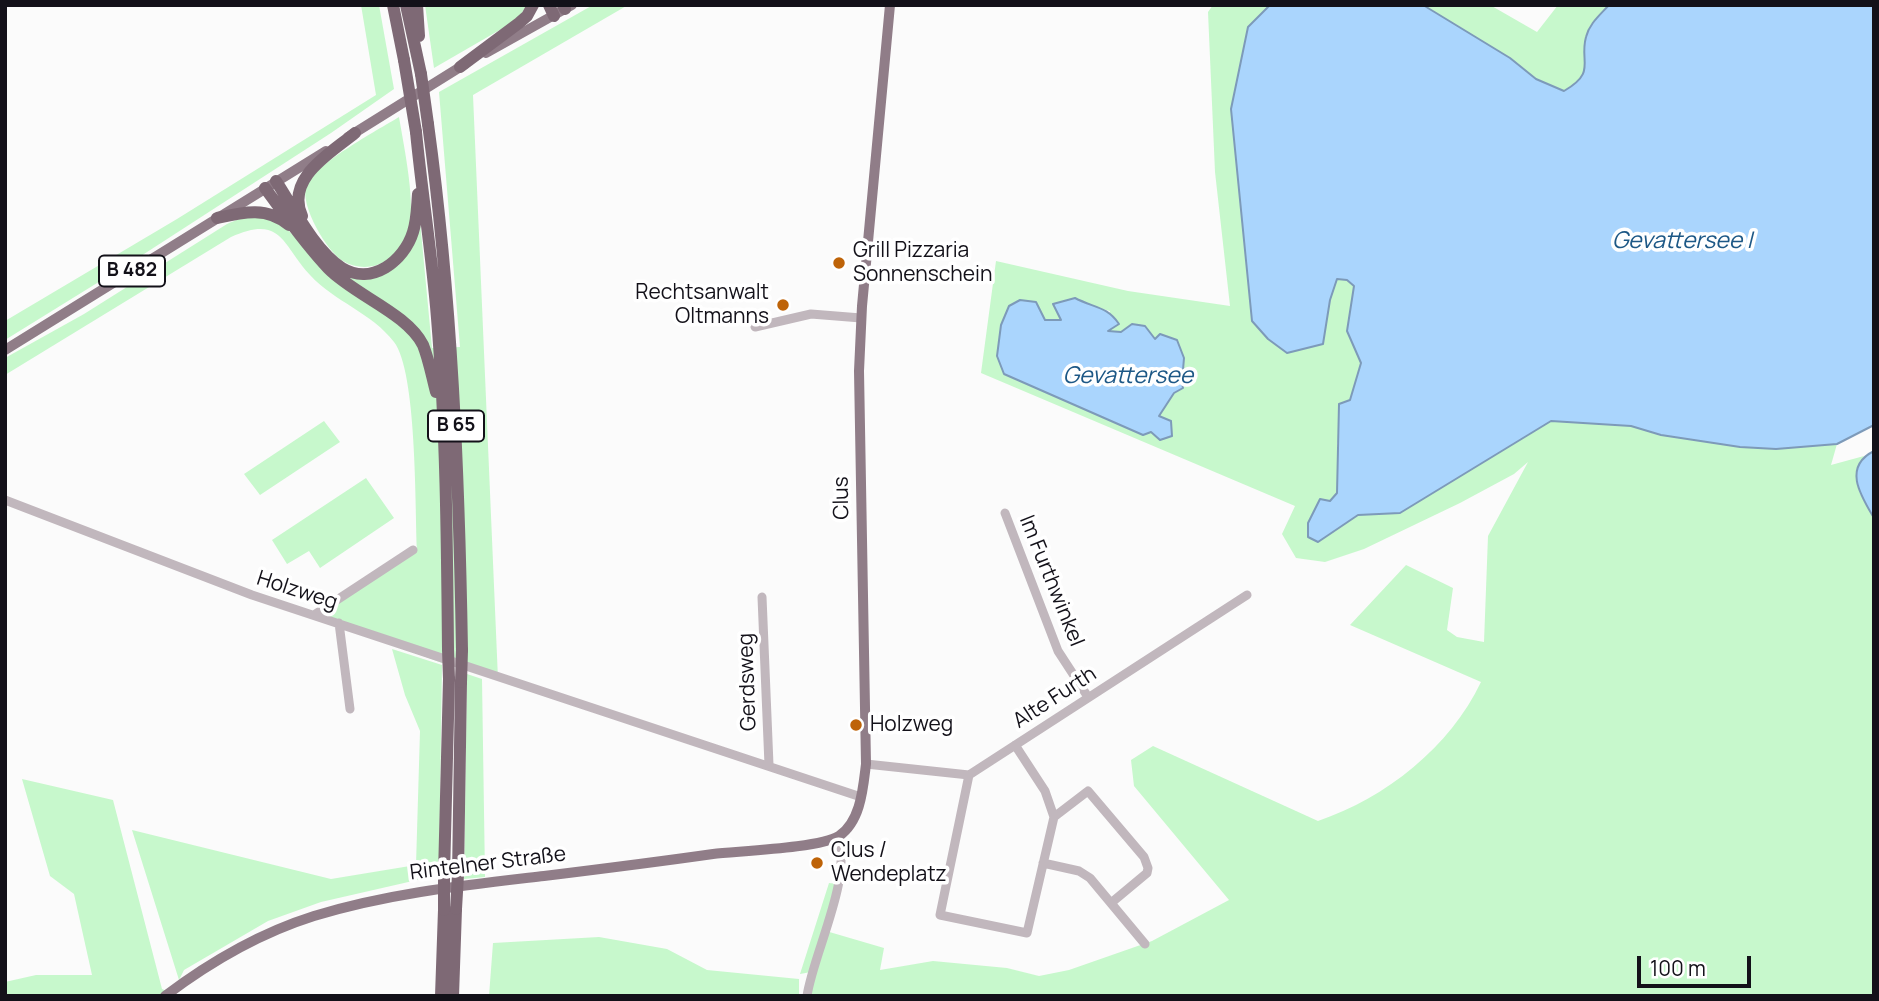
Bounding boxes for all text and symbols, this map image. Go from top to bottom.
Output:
water label: Gevattersee I [1612,228,1752,256]
place label: Grill Pizzaria Sonnenschein [853,238,992,288]
marker: Grill Pizzaria Sonnenschein [831,255,847,271]
road number: B 482 [99,256,165,286]
place label: Rechtsanwalt Oltmanns [635,280,769,330]
marker: Rechtsanwalt Oltmanns [775,297,791,313]
water label: Gevattersee [1063,363,1193,391]
road number: B 65 [428,410,484,442]
street label: Clus [829,476,855,520]
street label: Im Furthwinkel [1013,512,1089,650]
street label: Holzweg [254,566,340,616]
street label: Gerdsweg [734,633,762,731]
street label: Alte Furth [1009,662,1101,734]
place label: Holzweg [870,712,953,738]
marker: Holzweg [848,717,864,733]
place label: Clus / Wendeplatz [831,838,947,888]
street label: Rintelner Straße [408,842,568,886]
marker: Clus / Wendeplatz [809,855,825,871]
scale bar [1641,942,1755,986]
text: 100 m [1650,954,1706,982]

